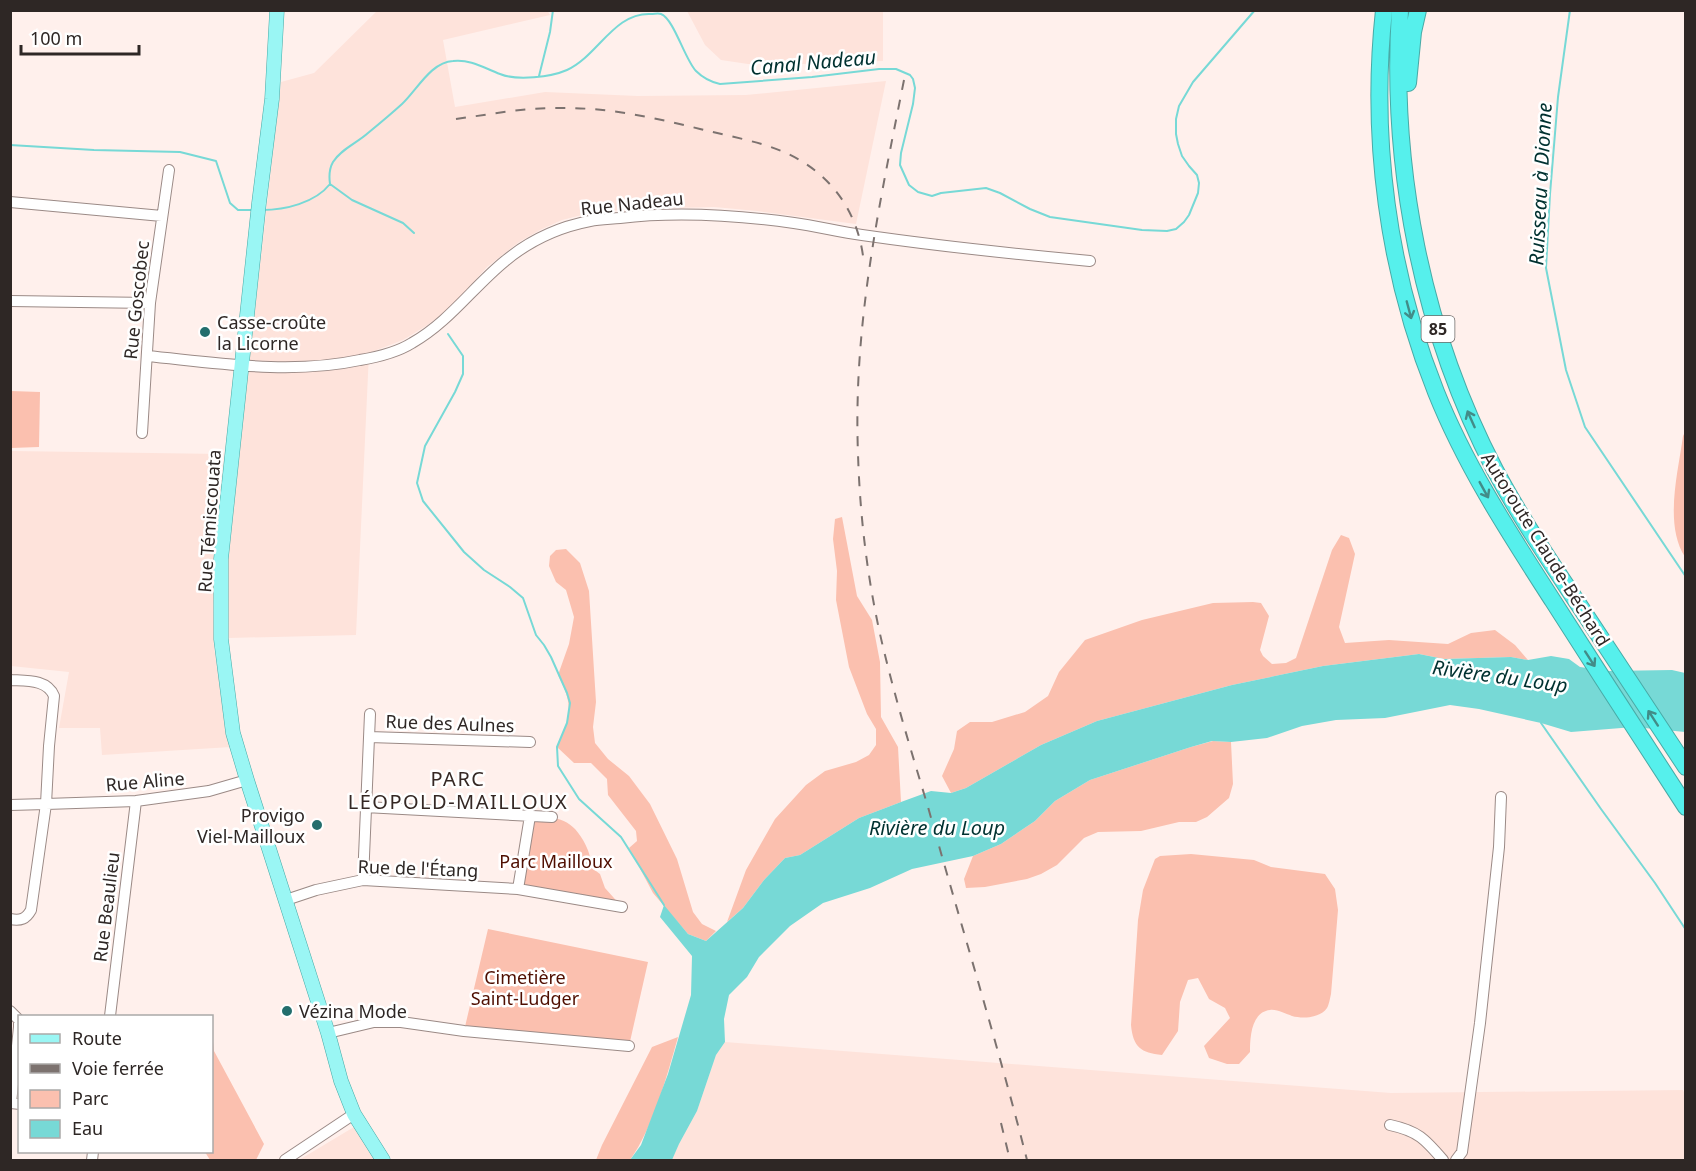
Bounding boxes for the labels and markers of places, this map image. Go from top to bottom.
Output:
place label: Casse-croûte la Licorne [217,310,326,355]
marker: Casse-croûte la Licorne [198,325,212,339]
place label: Provigo Viel-Mailloux [197,803,305,848]
marker: Provigo Viel-Mailloux [310,818,324,832]
place label: Vézina Mode [299,999,407,1023]
marker: Vézina Mode [280,1004,294,1018]

